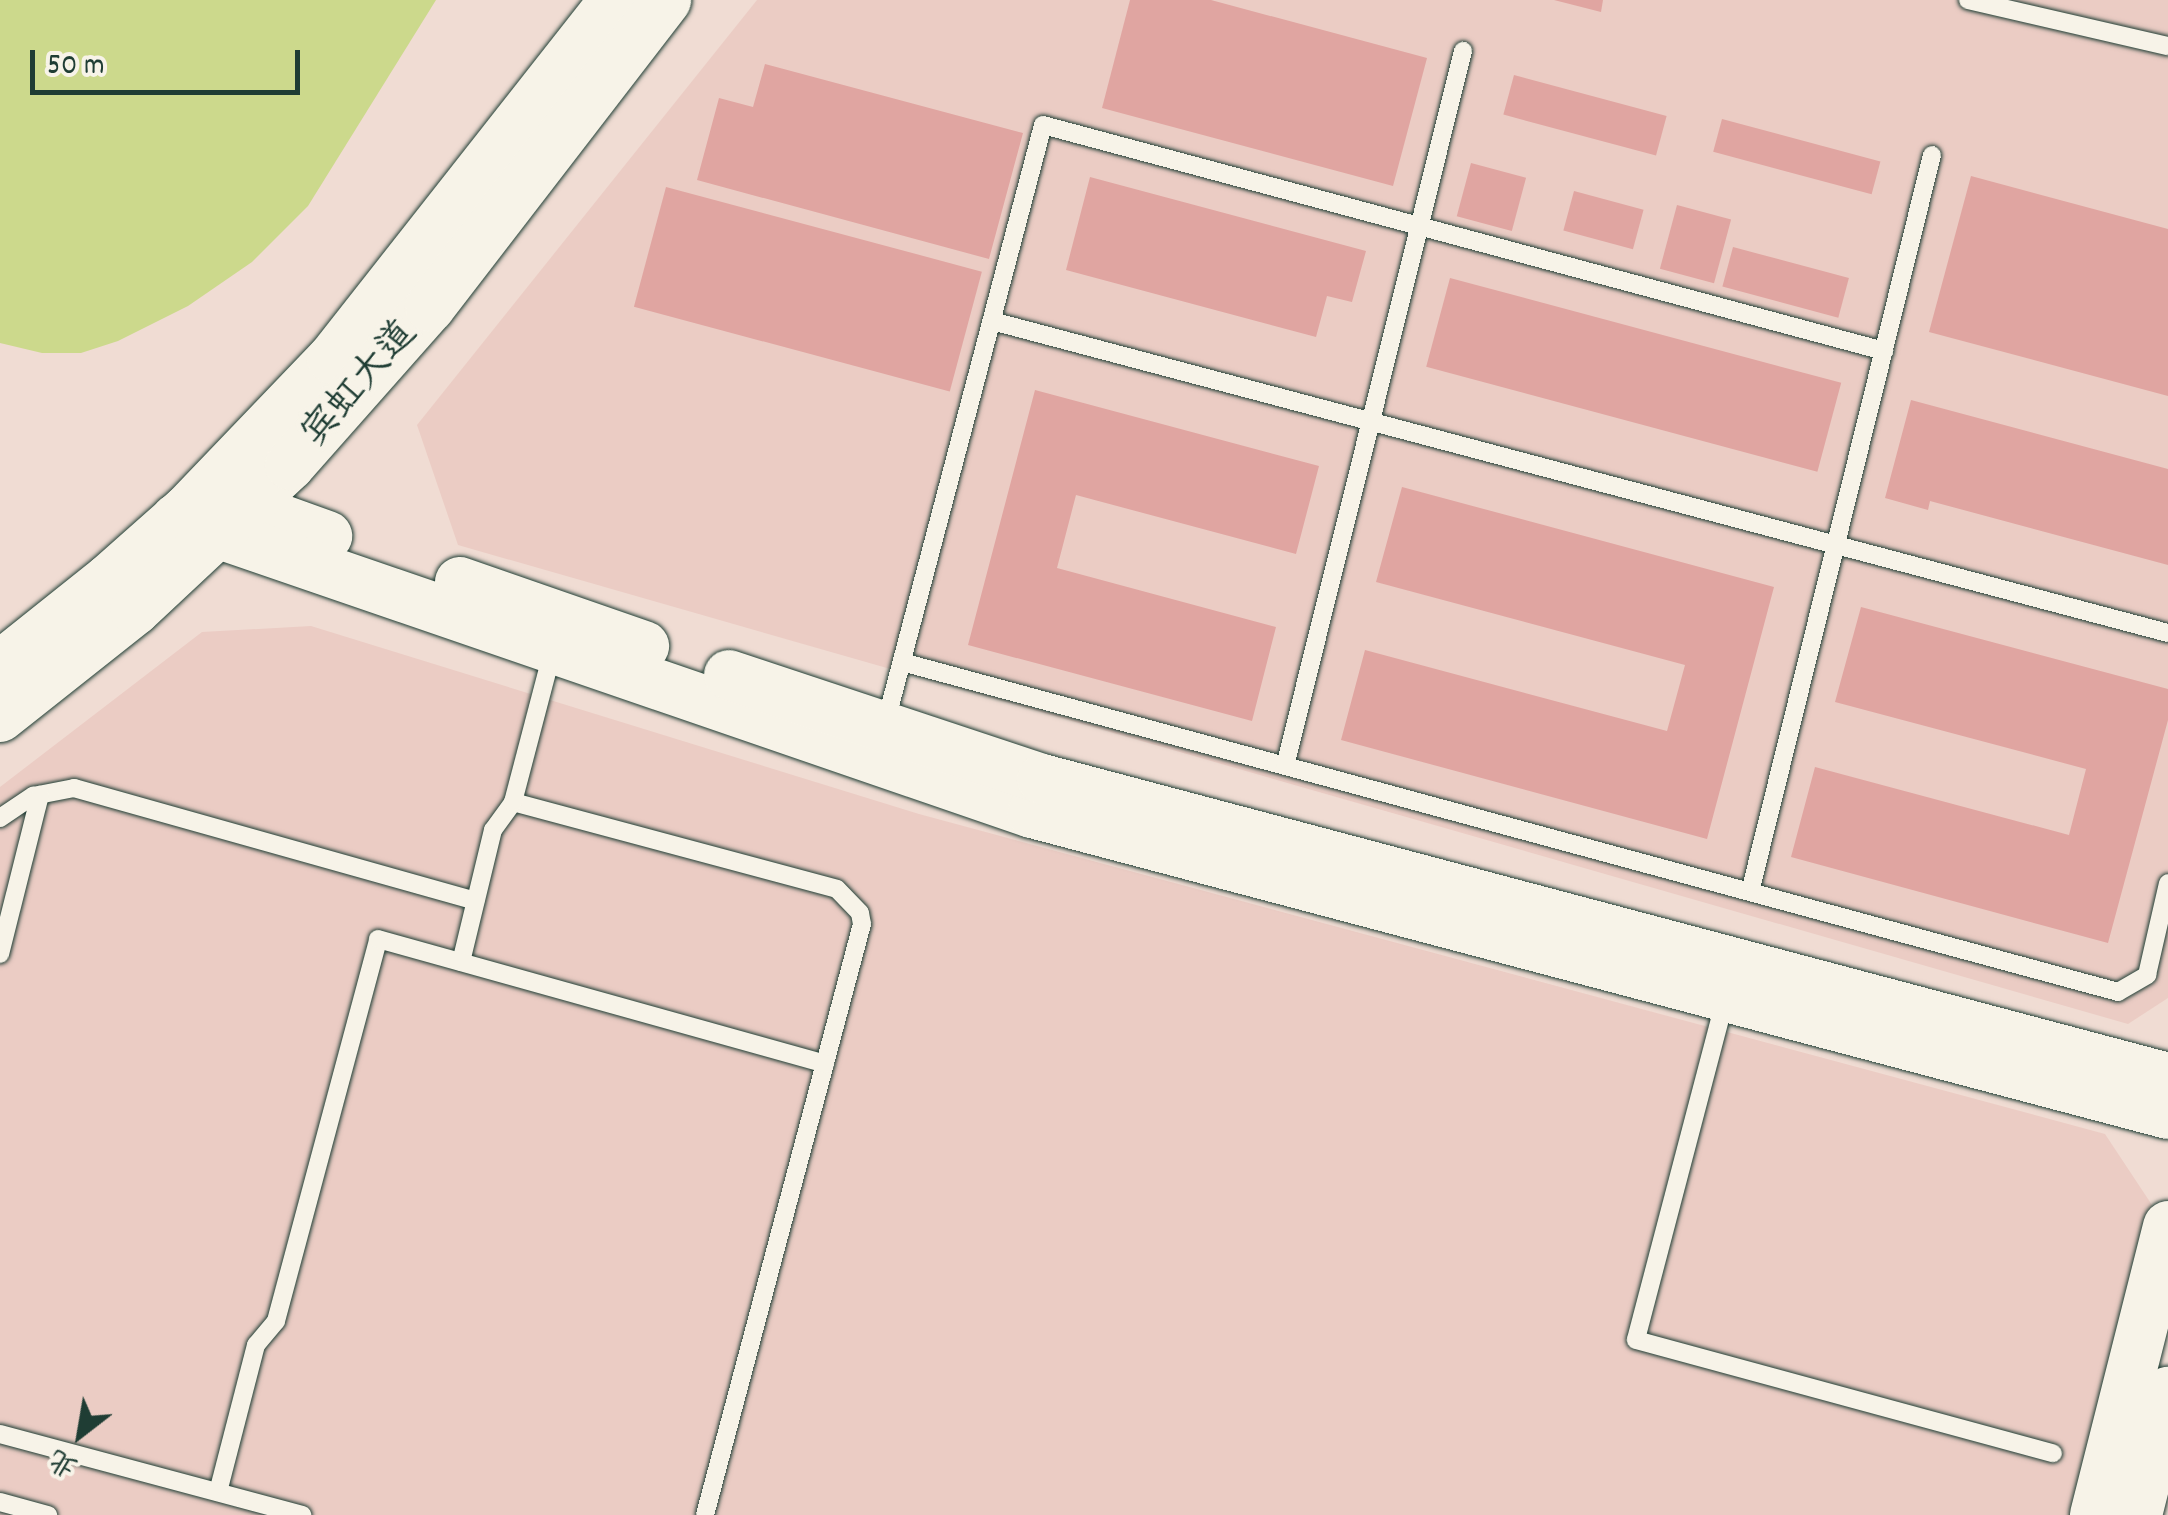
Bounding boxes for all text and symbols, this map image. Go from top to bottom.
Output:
scale bar [35,30,305,92]
text: 50 m [47,46,105,89]
street label: 宾虹大道 [294,313,428,457]
north arrow [30,1385,130,1485]
text: 北 [42,1436,87,1485]

